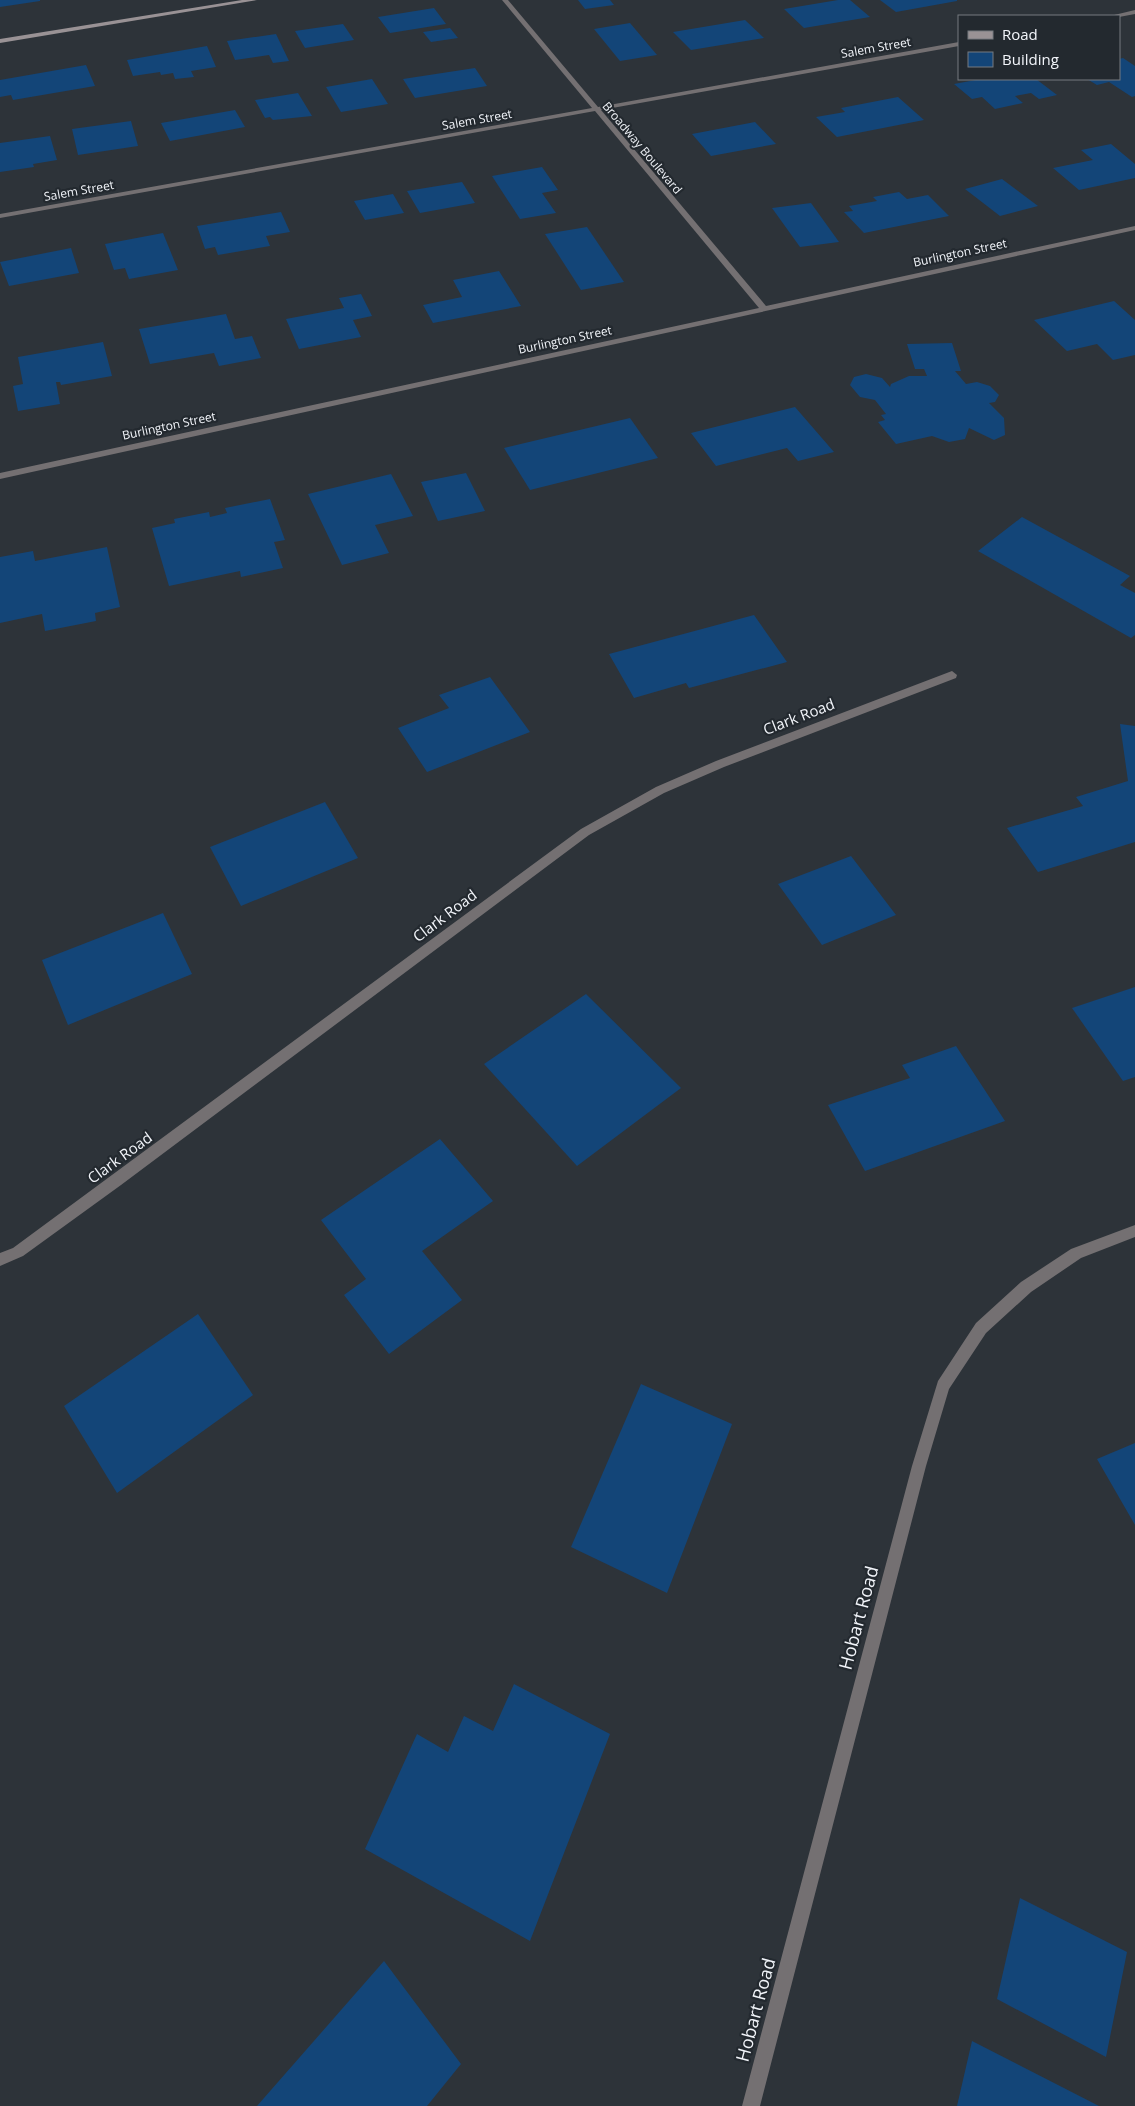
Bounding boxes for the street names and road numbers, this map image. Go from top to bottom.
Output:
street label: Salem Street [840,33,912,62]
street label: Broadway Boulevard [599,98,686,198]
street label: Salem Street [441,105,513,134]
street label: Salem Street [43,176,115,205]
street label: Burlington Street [911,234,1008,271]
street label: Burlington Street [516,321,613,358]
street label: Burlington Street [120,407,217,444]
street label: Clark Road [760,693,837,739]
street label: Clark Road [408,885,480,946]
street label: Clark Road [83,1127,156,1187]
street label: Hobart Road [833,1563,883,1672]
street label: Hobart Road [730,1955,780,2064]

